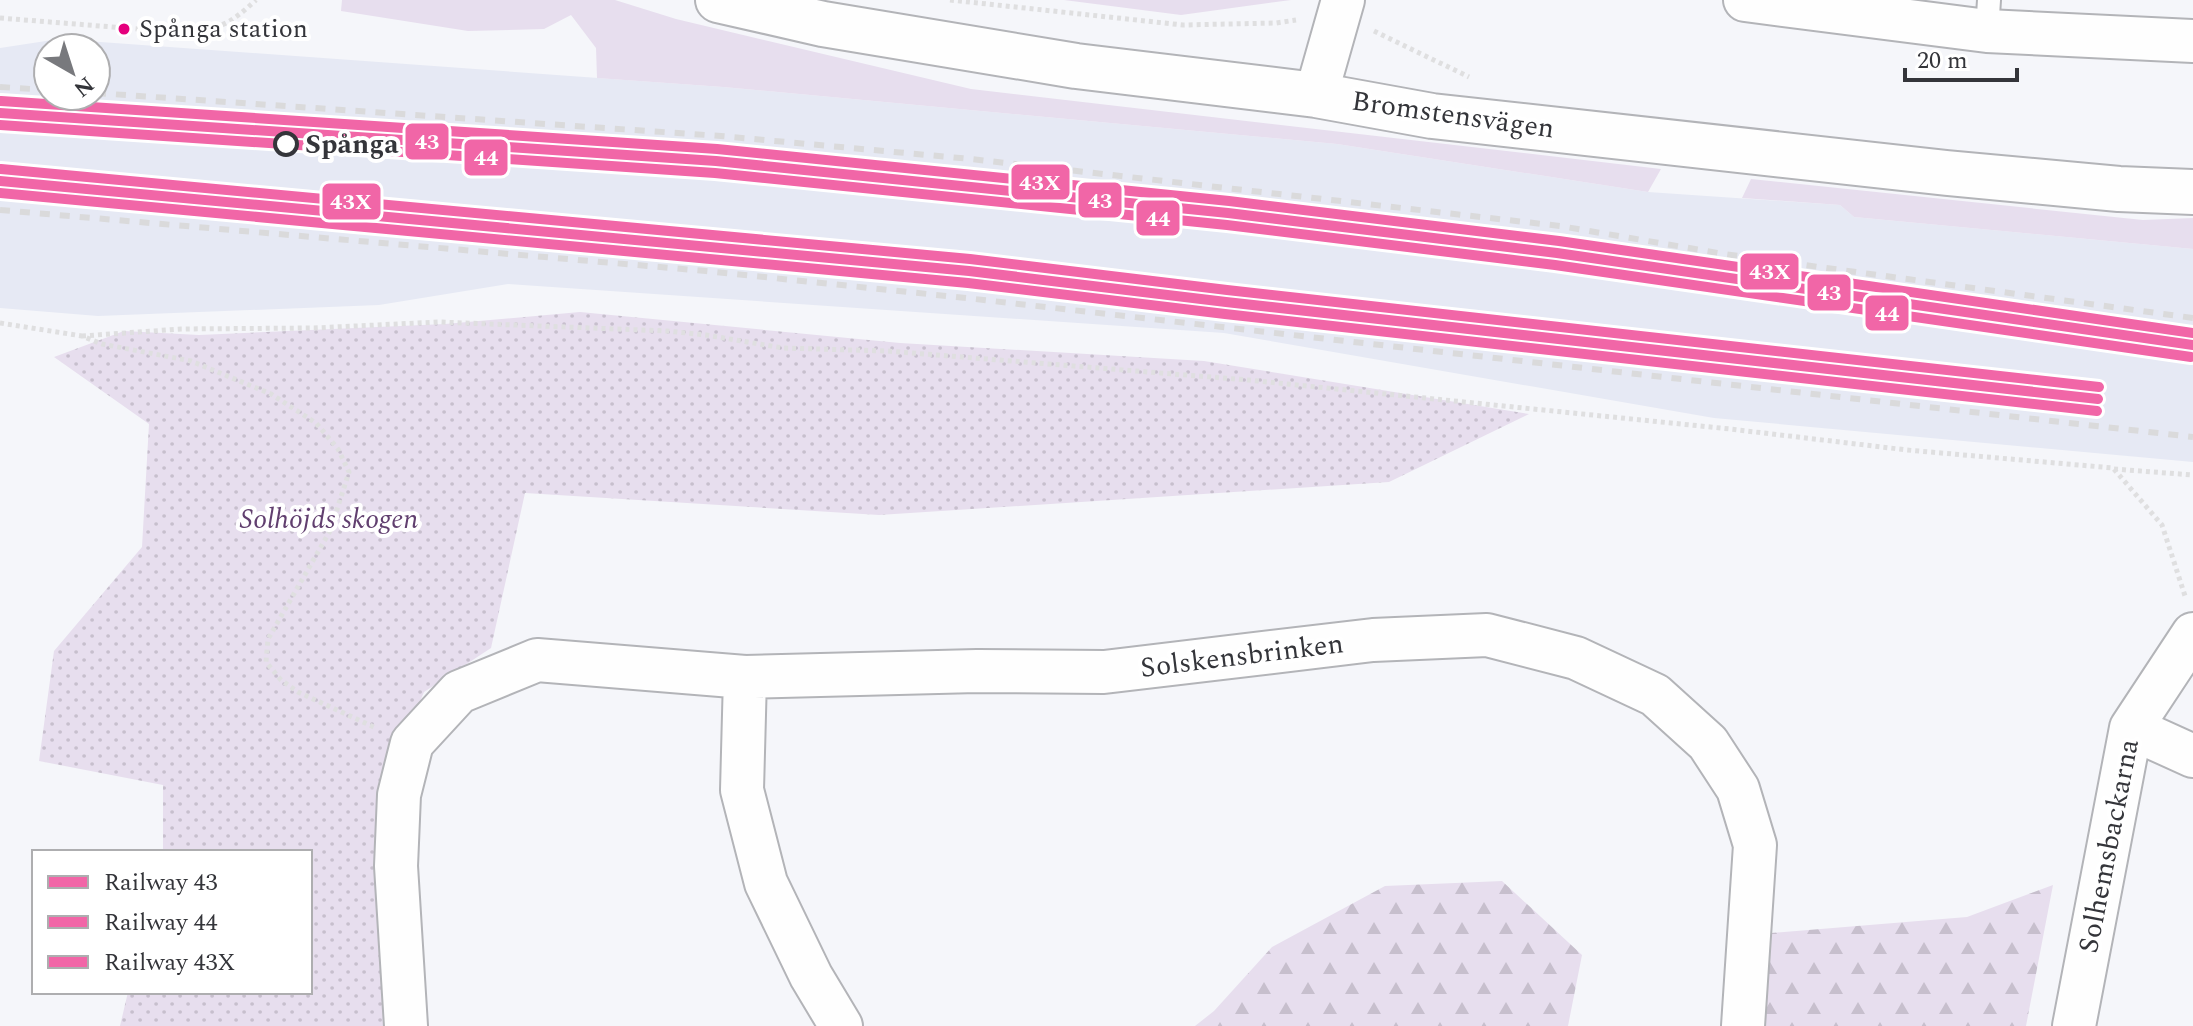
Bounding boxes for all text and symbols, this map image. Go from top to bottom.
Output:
place label: Spånga station [139,9,308,49]
marker: Spånga station [116,21,132,37]
north arrow [32,32,112,112]
scale bar [1905,32,2017,82]
text: 20 m [1917,43,1968,79]
text: N [66,68,101,105]
street label: Bromstensvägen [1349,79,1557,151]
line badge: 43 [404,122,450,161]
place label: Spånga [305,123,399,166]
text: 43 [415,126,439,159]
marker: Spånga [274,132,298,156]
line badge: 44 [463,138,509,177]
text: 44 [474,142,499,175]
line badge: 43X [1010,163,1071,201]
text: 43X [1019,167,1061,200]
line badge: 43 [1077,181,1123,219]
line badge: 43X [321,182,382,221]
text: 43 [1088,185,1112,218]
text: 43X [330,186,372,219]
line badge: 44 [1135,199,1181,237]
text: 44 [1146,203,1171,236]
line badge: 43X [1739,252,1800,291]
text: 43X [1749,256,1791,289]
line badge: 43 [1806,273,1852,312]
text: 43 [1817,277,1841,310]
line badge: 44 [1864,294,1910,332]
text: 44 [1875,298,1900,331]
park label: Solhöjds skogen [240,498,418,541]
street label: Solskensbrinken [1138,622,1346,690]
street label: Solhemsbackarna [2067,735,2151,957]
legend [32,850,312,994]
text: Railway 43 [104,865,218,901]
text: Railway 44 [104,905,218,941]
text: Railway 43X [104,945,235,981]

